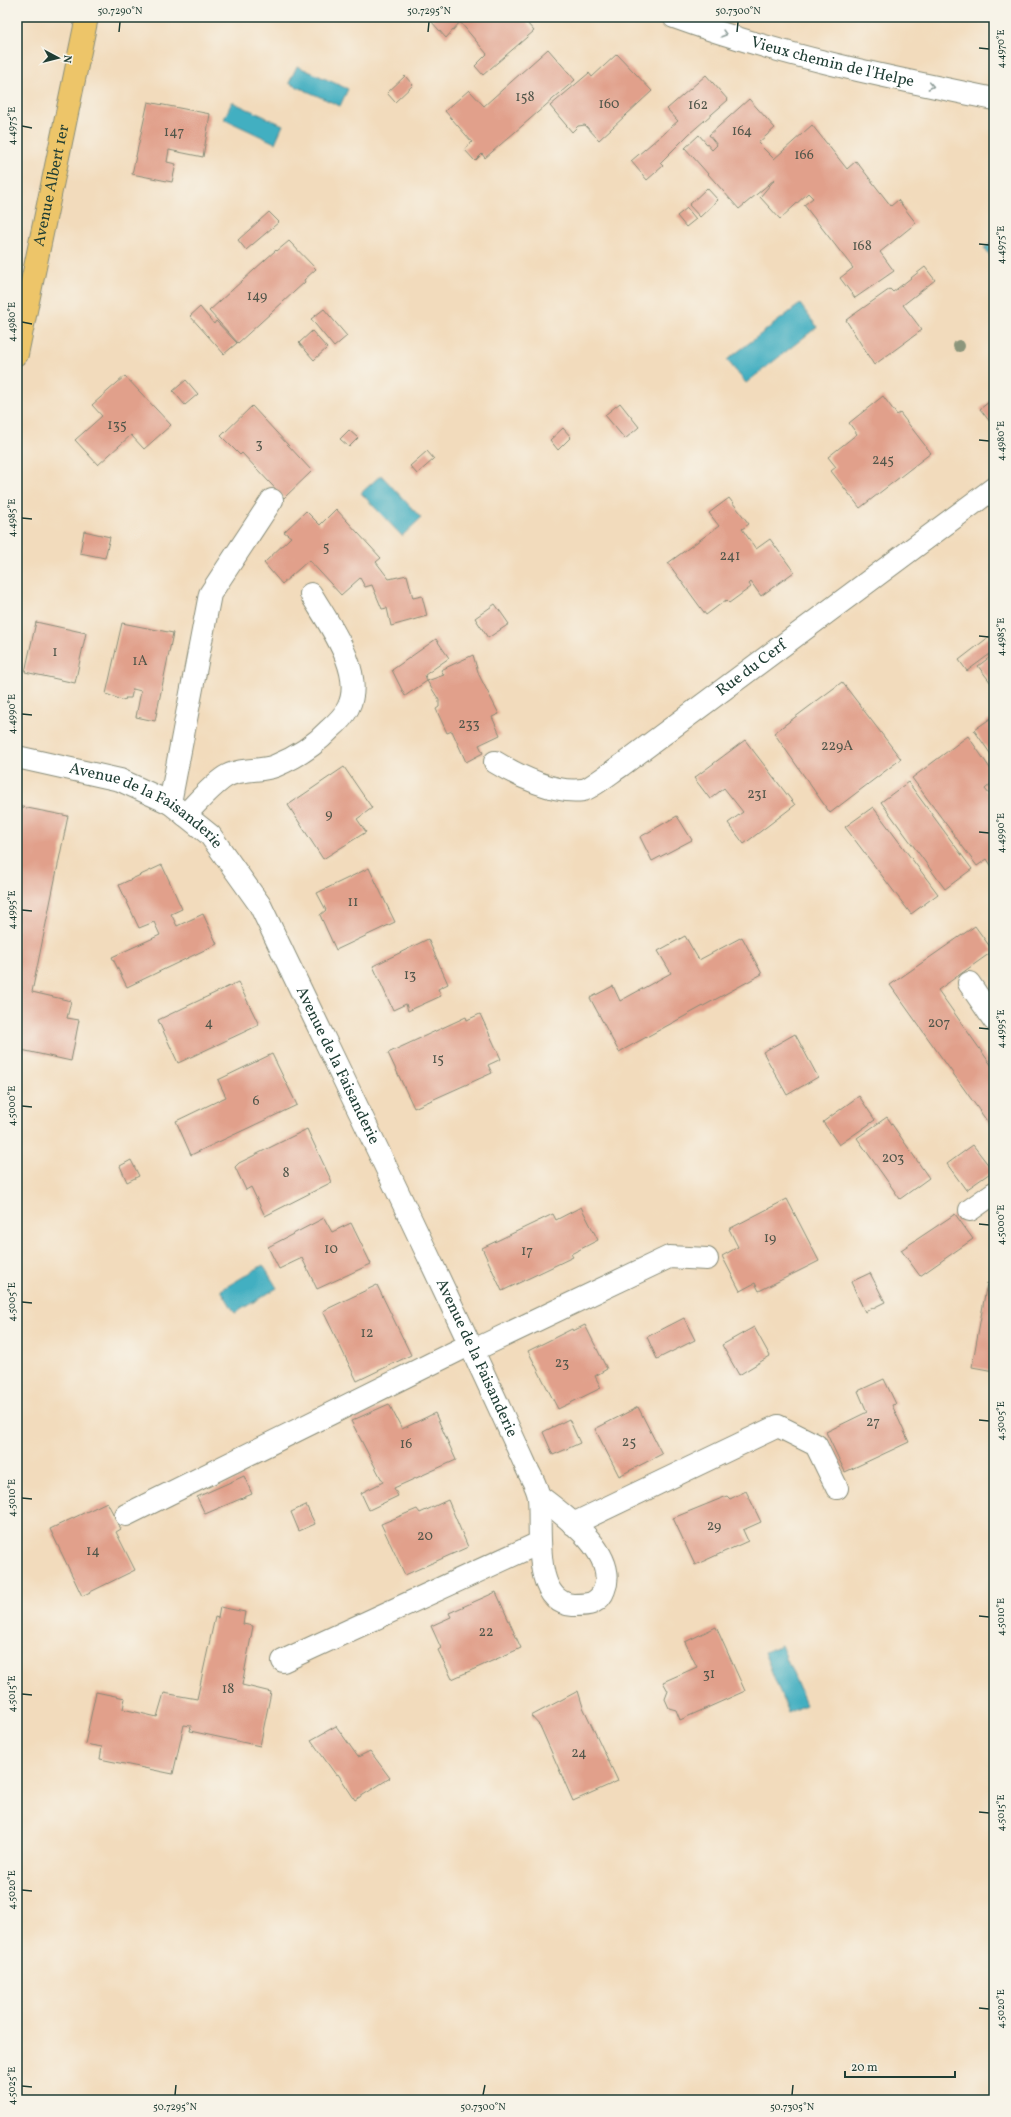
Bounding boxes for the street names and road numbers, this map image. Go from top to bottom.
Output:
street label: Vieux chemin de l'Helpe [748,32,916,93]
street label: Avenue Albert 1er [29,122,75,249]
street label: Rue du Cerf [712,634,792,702]
street label: Avenue de la Faisanderie [67,758,227,853]
street label: Avenue de la Faisanderie [290,983,385,1148]
street label: Avenue de la Faisanderie [430,1275,523,1441]

